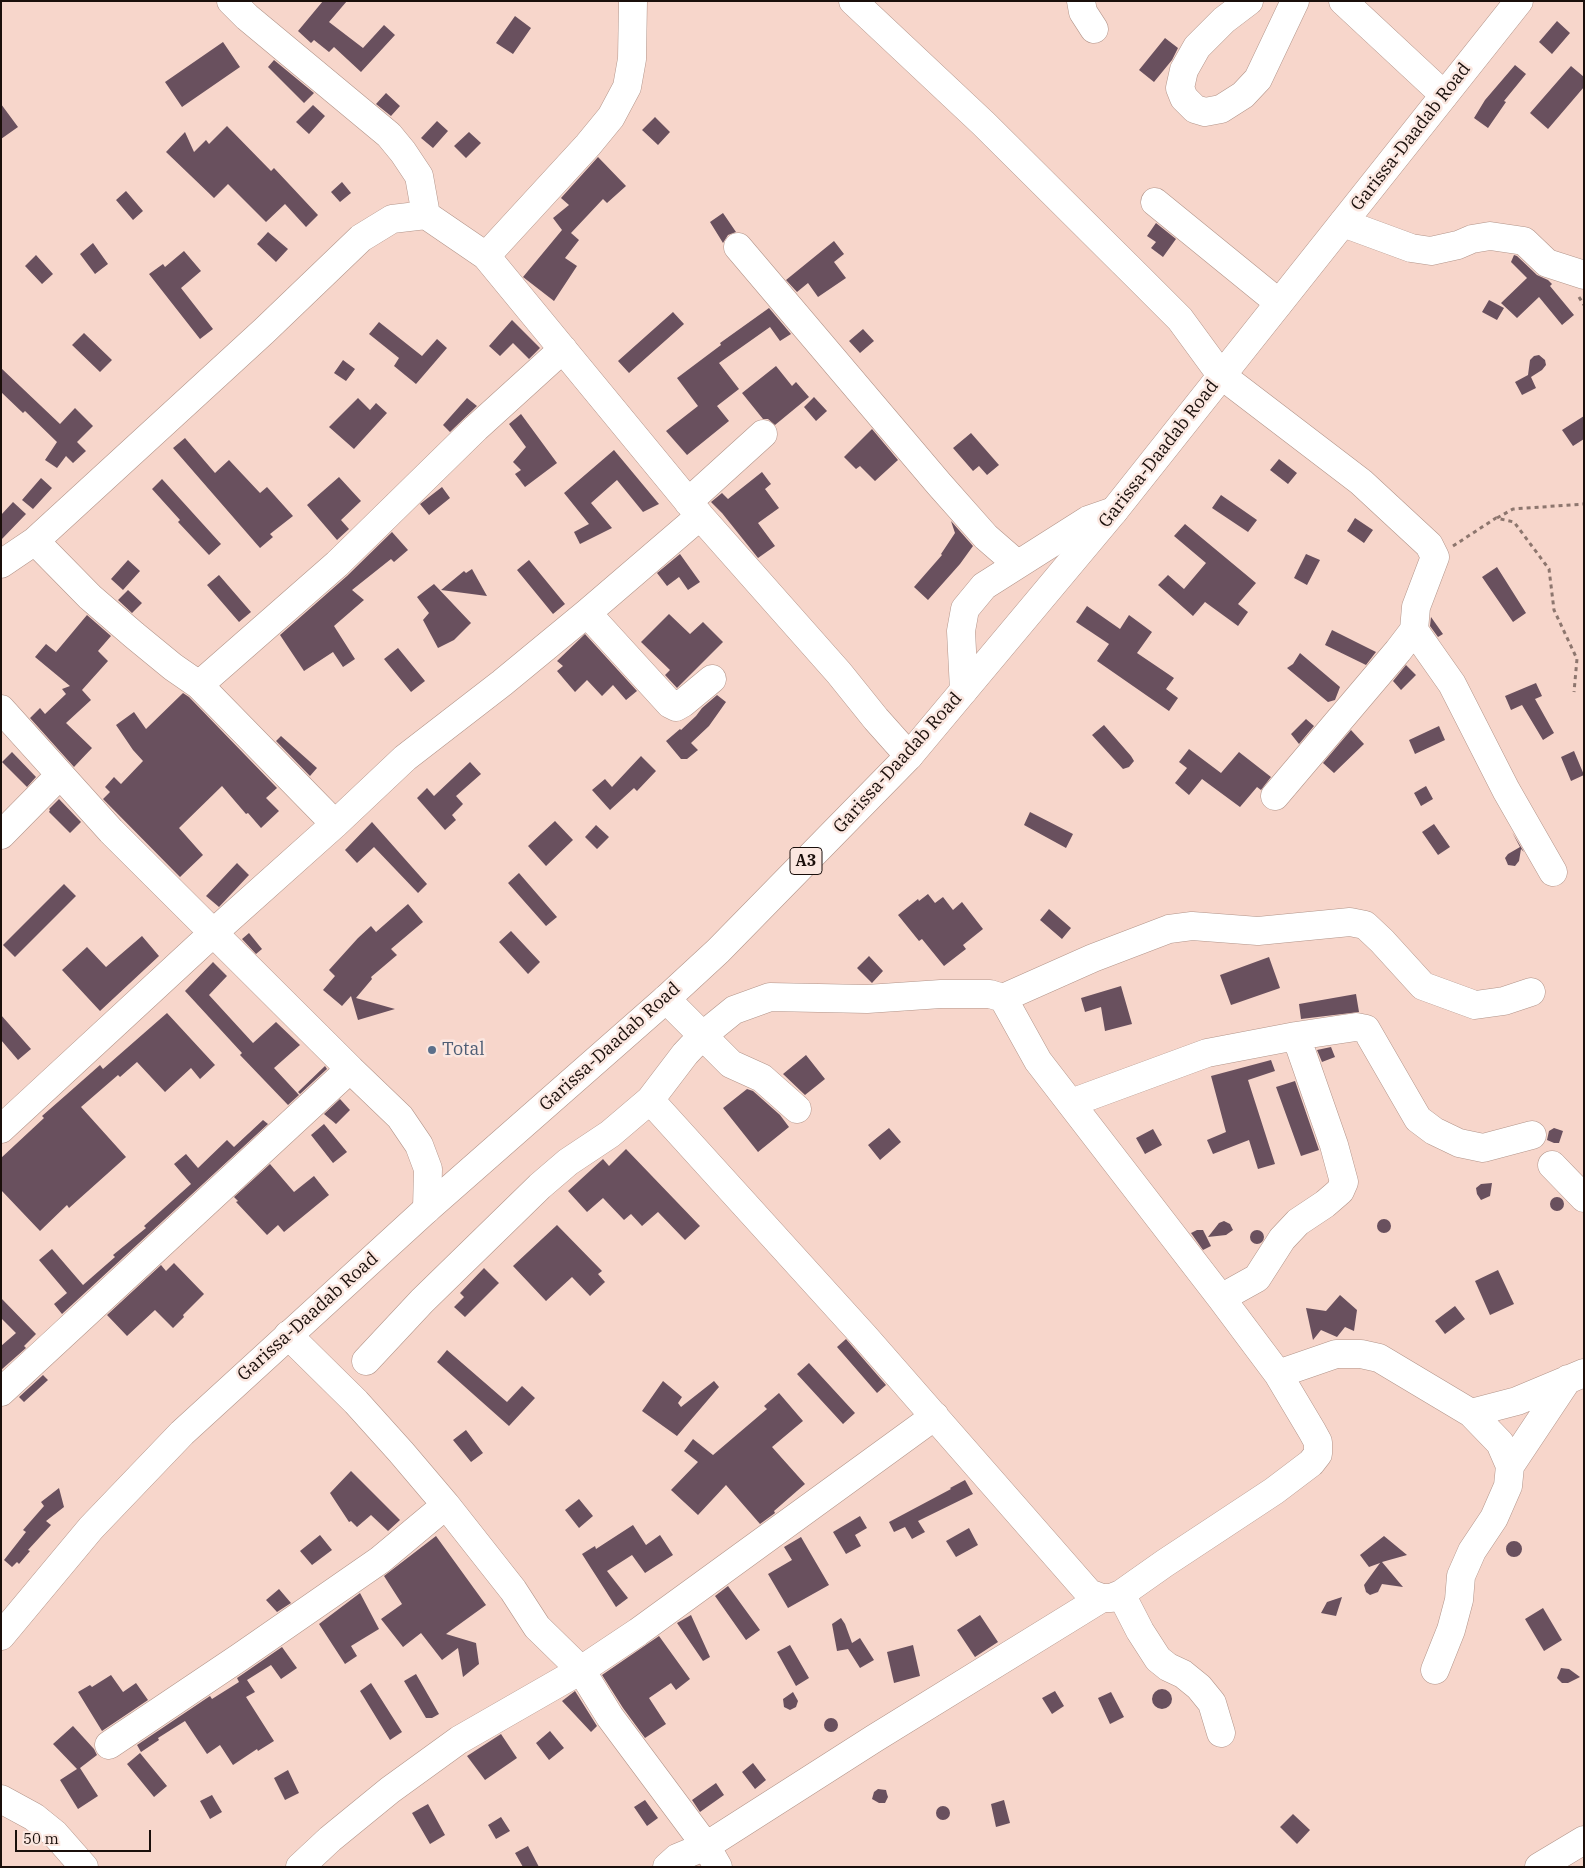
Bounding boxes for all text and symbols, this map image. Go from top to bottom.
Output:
street label: Garissa-Daadab Road [1347,59,1475,215]
street label: Garissa-Daadab Road [1095,376,1223,532]
street label: Garissa-Daadab Road [829,688,967,838]
road number: A3 [790,848,822,874]
street label: Garissa-Daadab Road [535,978,685,1116]
place label: Total [442,1039,485,1061]
marker: Total [426,1044,438,1056]
street label: Garissa-Daadab Road [233,1248,383,1386]
scale bar [18,1820,154,1852]
text: 50 m [23,1829,59,1848]

